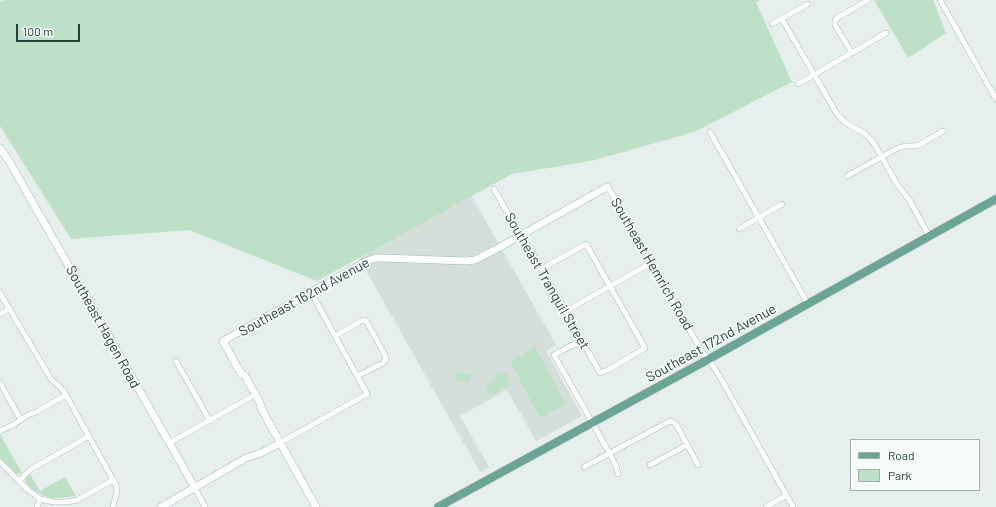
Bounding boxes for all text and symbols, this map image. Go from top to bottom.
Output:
scale bar [18,16,82,42]
text: 100 m [23,24,53,38]
street label: Southeast Hemrich Road [607,195,697,333]
street label: Southeast Tranquil Street [501,210,593,352]
street label: Southeast 162nd Avenue [236,254,372,340]
street label: Southeast Hagen Road [62,263,144,391]
street label: Southeast 172nd Avenue [643,300,779,386]
legend [850,439,980,491]
text: Road [888,448,915,462]
text: Park [888,468,912,482]

